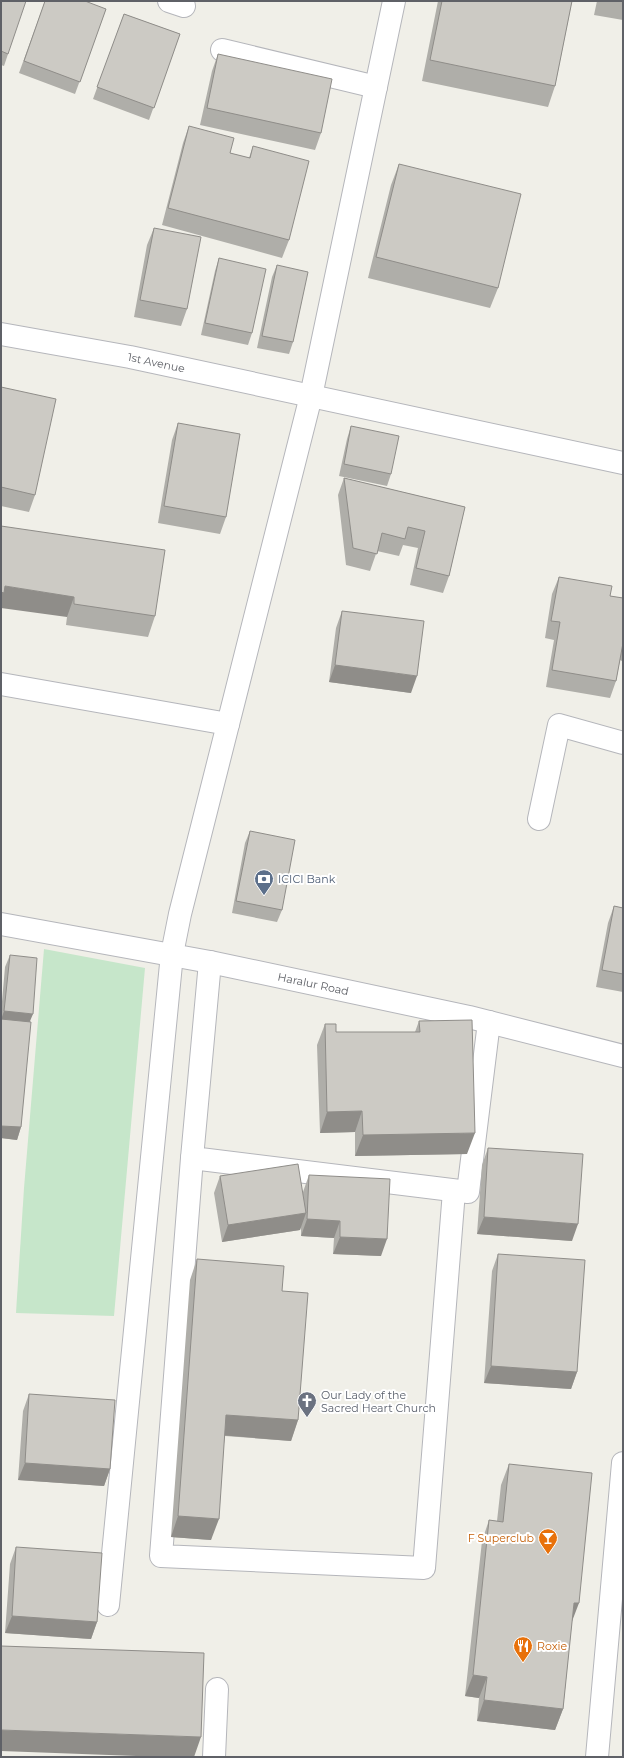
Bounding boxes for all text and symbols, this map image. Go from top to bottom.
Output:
street label: 1st Avenue [127,350,187,376]
bank icon: ICICI Bank [253,868,275,896]
place label: ICICI Bank [278,872,336,886]
street label: Haralur Road [276,970,350,998]
place label: Our Lady of the Sacred Heart Church [321,1388,436,1415]
church icon: Our Lady of the Sacred Heart Church [296,1390,318,1418]
bar icon: F Superclub [537,1527,559,1555]
place label: F Superclub [468,1531,534,1545]
restaurant icon: Roxie [512,1635,534,1663]
place label: Roxie [537,1639,567,1653]

